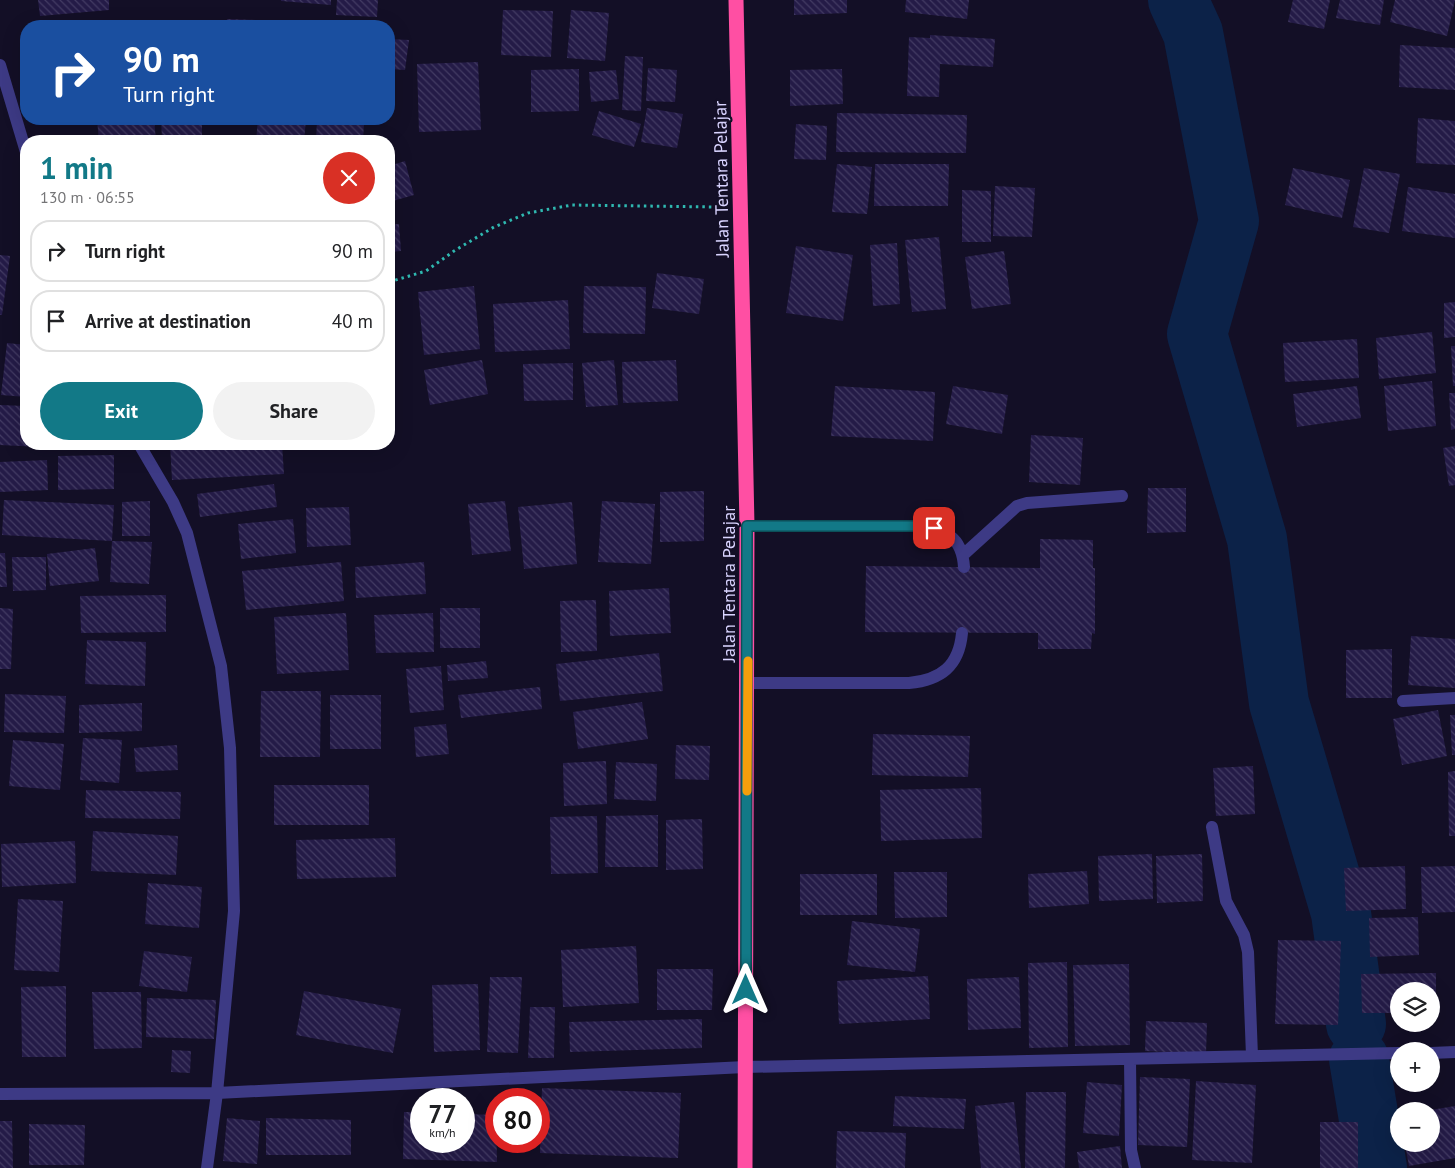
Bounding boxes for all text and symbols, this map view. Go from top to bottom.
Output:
text: 90 m [123,36,200,82]
icon: right [40,40,105,105]
text: Turn right [123,80,215,108]
street label: Jalan Tentara Pelajar [708,101,734,258]
text: 1 min [40,148,113,187]
button: close [323,152,375,204]
text: 130 m · 06:55 [40,187,135,207]
icon: right [42,237,70,265]
text: Turn right [85,239,165,263]
text: 90 m [332,239,373,263]
icon: arrive [42,307,70,335]
text: Arrive at destination [85,309,251,333]
text: 40 m [332,309,373,333]
button: Exit [40,382,203,440]
button: Share [213,382,375,440]
street label: Jalan Tentara Pelajar [717,506,740,663]
pin [913,507,955,549]
icon: arrive [920,514,948,542]
position arrow [719,963,771,1015]
map controls [1390,982,1440,1152]
button: layers [1390,982,1440,1032]
button: + [1390,1042,1440,1092]
speed limit sign: 80 [485,1088,550,1153]
text: 77 [428,1098,457,1130]
button: − [1390,1102,1440,1152]
text: km/h [429,1125,456,1140]

